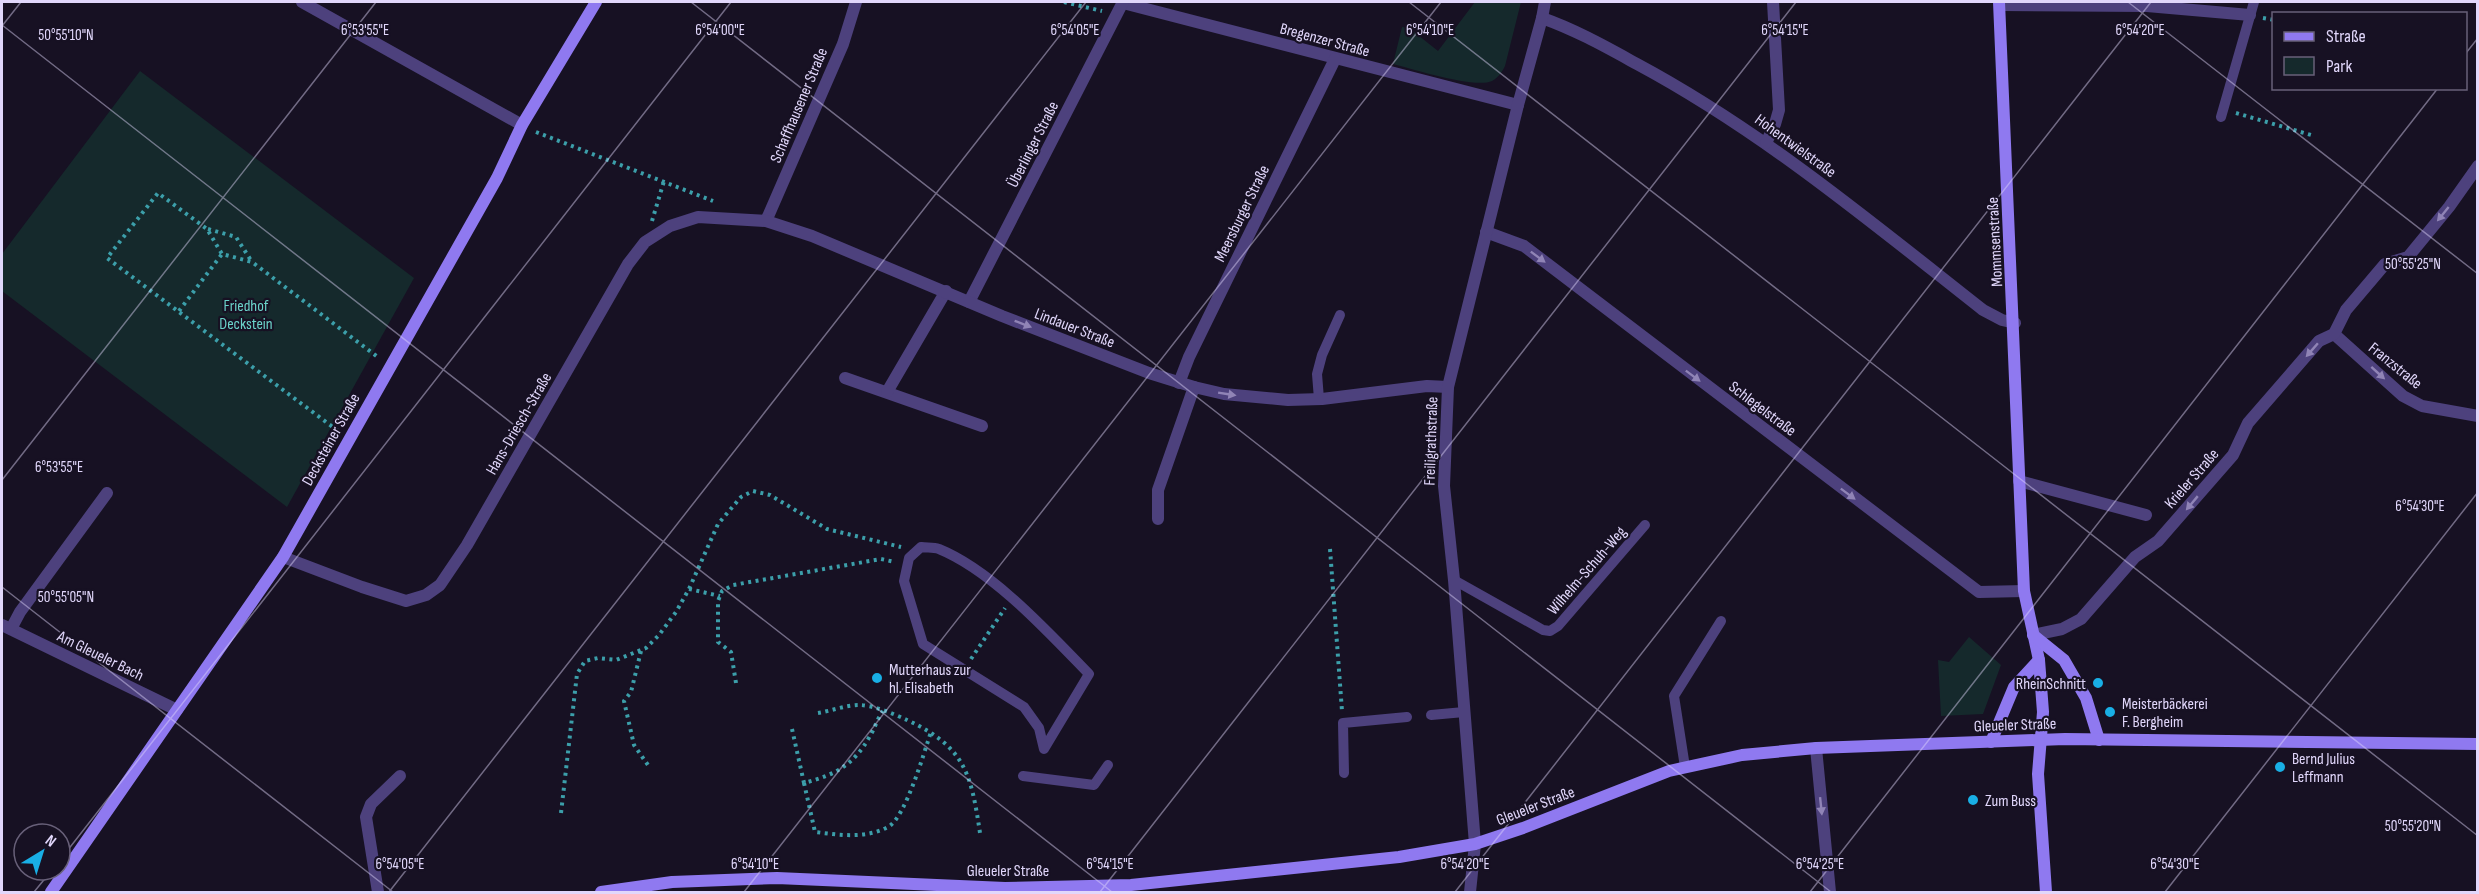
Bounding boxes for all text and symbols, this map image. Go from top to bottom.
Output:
legend [2272,12,2467,90]
street label: Bregenzer Straße [1278,19,1371,62]
text: 6°53'55"E [341,21,389,40]
text: 6°54'00"E [695,21,745,40]
text: 6°54'05"E [1051,21,1100,40]
text: 6°54'10"E [1406,21,1454,40]
text: 6°54'15"E [1761,21,1809,40]
text: 6°54'20"E [2115,21,2165,40]
text: 50°55'10"N [38,26,94,45]
text: Straße [2326,26,2366,47]
street label: Schaffhausener Straße [767,45,832,166]
text: Park [2326,56,2352,77]
street label: Überlinger Straße [1004,98,1063,191]
street label: Hohentwielstraße [1751,110,1839,182]
street label: Meersburger Straße [1211,162,1274,265]
street label: Mommsenstraße [1984,196,2007,287]
one-way arrow [2437,206,2450,222]
one-way arrow [1531,251,1546,263]
text: 50°55'25"N [2385,255,2441,274]
park label: Friedhof Deckstein [219,297,273,334]
street label: Lindauer Straße [1032,304,1117,352]
one-way arrow [1014,320,1032,329]
street label: Franzstraße [2364,339,2426,394]
one-way arrow [2306,342,2319,357]
one-way arrow [2370,366,2385,380]
street label: Hans-Driesch-Straße [482,369,556,478]
one-way arrow [1686,369,1701,381]
street label: Schlegelstraße [1725,378,1800,441]
street label: Decksteiner Straße [298,390,364,489]
one-way arrow [1217,390,1236,399]
street label: Freiligrathstraße [1420,396,1443,486]
street label: Krieler Straße [2161,445,2223,513]
text: 6°53'55"E [35,458,83,477]
one-way arrow [1840,488,1856,500]
one-way arrow [2186,495,2199,511]
text: 6°54'30"E [2395,497,2445,516]
street label: Wilhelm-Schuh-Weg [1544,523,1631,619]
text: 50°55'05"N [38,588,94,607]
street label: Am Gleueler Bach [53,627,147,685]
place label: Mutterhaus zur hl. Elisabeth [889,661,971,698]
marker: Mutterhaus zur hl. Elisabeth [870,671,884,685]
place label: RheinSchnitt [2016,675,2086,694]
marker: RheinSchnitt [2091,676,2105,690]
place label: Meisterbäckerei F. Bergheim [2122,695,2208,732]
marker: Meisterbäckerei F. Bergheim [2103,705,2117,719]
street label: Gleueler Straße [1974,715,2057,736]
place label: Bernd Julius Leffmann [2292,750,2355,787]
marker: Bernd Julius Leffmann [2273,760,2287,774]
street label: Gleueler Straße [1494,783,1577,830]
place label: Zum Buss [1985,792,2036,811]
marker: Zum Buss [1966,793,1980,807]
one-way arrow [1816,796,1826,815]
text: 50°55'20"N [2385,817,2441,836]
north arrow [12,822,72,882]
text: N [41,831,60,851]
text: 6°54'05"E [376,855,425,874]
text: 6°54'10"E [731,855,779,874]
text: 6°54'15"E [1086,855,1134,874]
text: 6°54'20"E [1440,855,1490,874]
text: 6°54'25"E [1796,855,1844,874]
text: 6°54'30"E [2150,855,2200,874]
street label: Gleueler Straße [967,862,1049,881]

